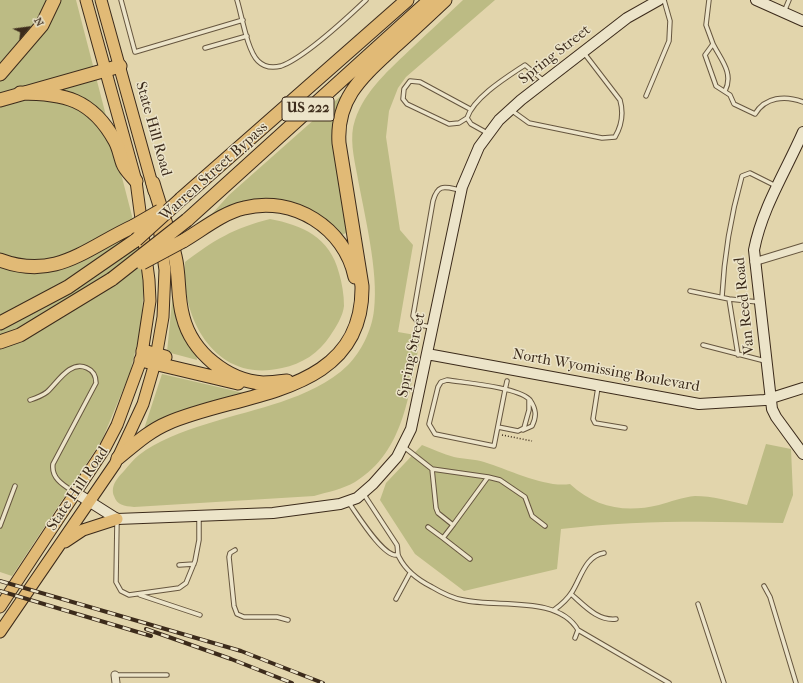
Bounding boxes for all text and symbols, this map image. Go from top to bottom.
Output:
north arrow [8,8,48,48]
text: N [31,15,47,29]
street label: Spring Street [516,21,594,89]
street label: State Hill Road [131,80,175,178]
road number: US 222 [282,97,334,121]
street label: Warren Street Bypass [156,119,272,225]
street label: Van Reed Road [731,256,759,356]
street label: Spring Street [394,311,430,399]
street label: North Wyomissing Boulevard [511,346,701,396]
street label: State Hill Road [43,444,113,534]

